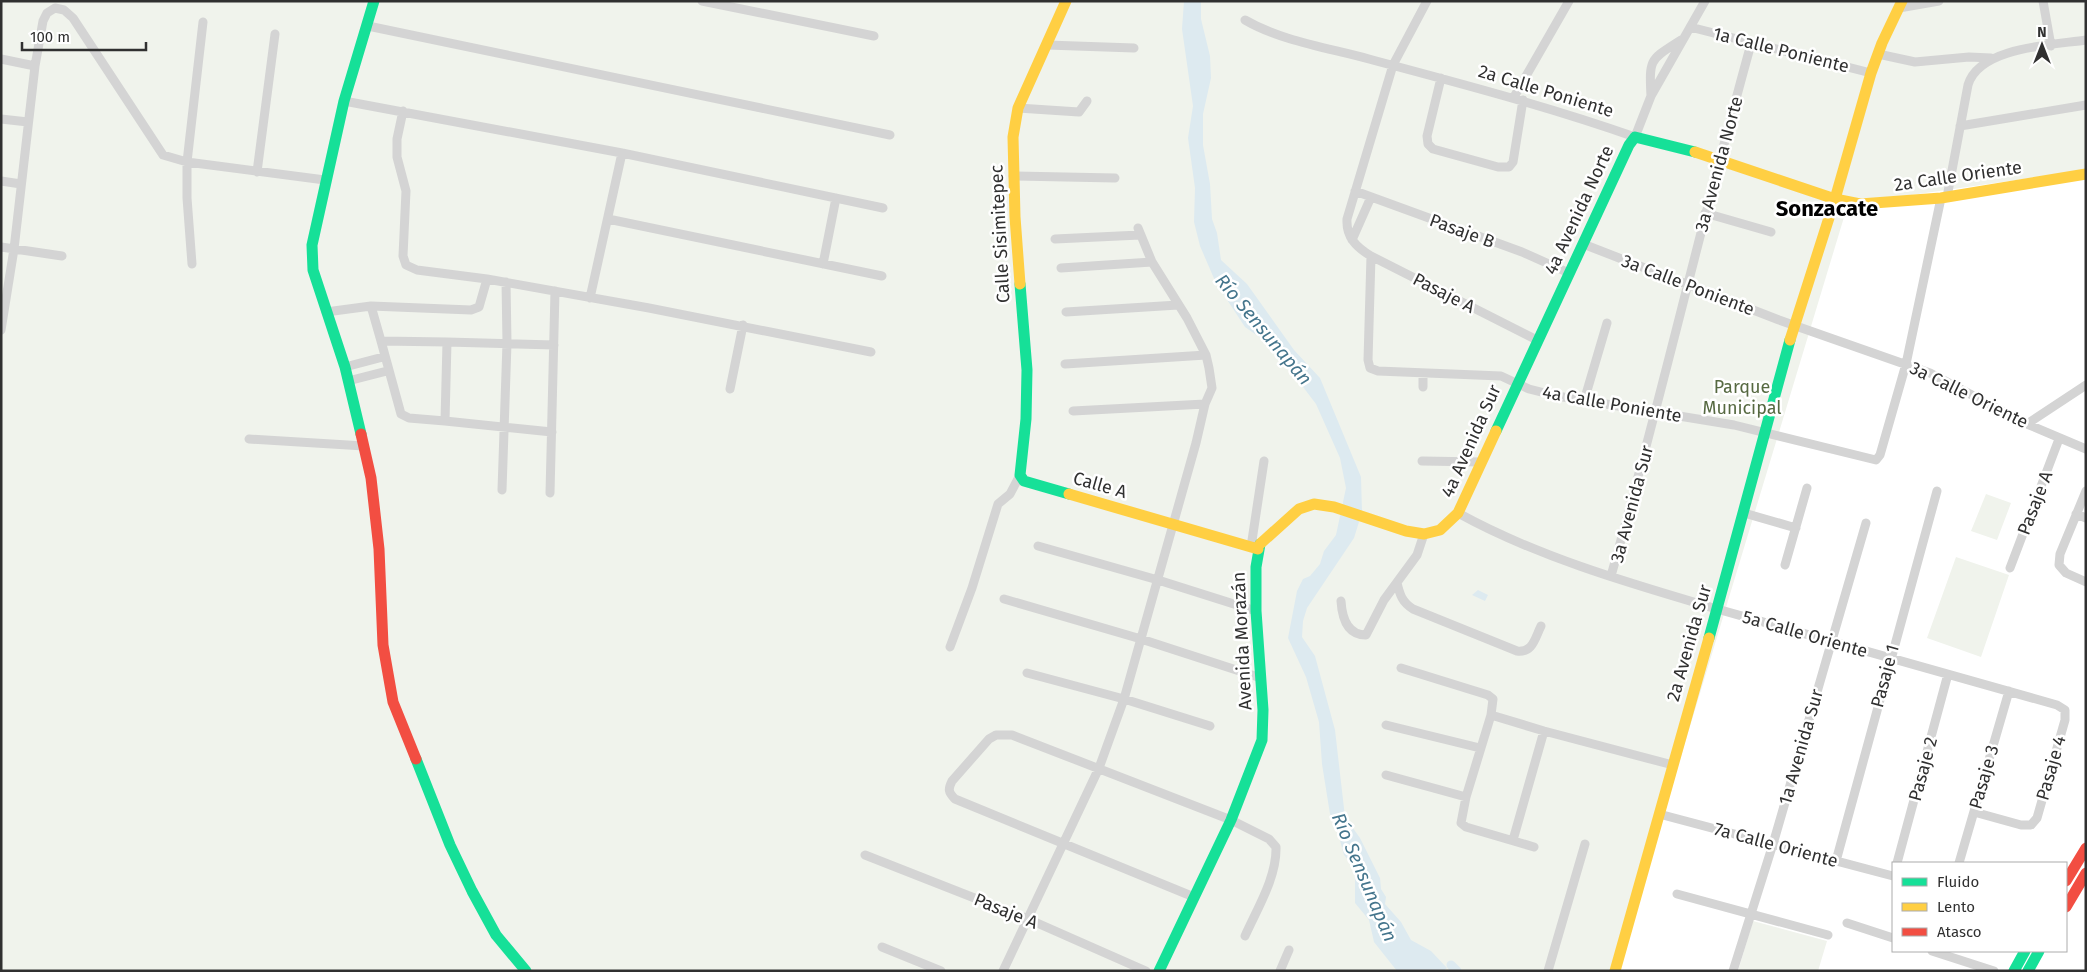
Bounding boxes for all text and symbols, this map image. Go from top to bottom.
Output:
scale bar [22,20,146,52]
north arrow [2017,20,2067,70]
street label: 1a Calle Poniente [1711,22,1851,78]
text: N [2037,24,2047,41]
text: 100 m [30,28,70,46]
street label: 2a Calle Poniente [1476,60,1616,122]
street label: 3a Avenida Norte [1690,94,1748,234]
street label: 4a Avenida Norte [1539,142,1619,278]
street label: 2a Calle Oriente [1893,156,2023,196]
street label: Calle Sisimitepec [985,164,1015,304]
district label: Sonzacate [1776,195,1878,222]
street label: Pasaje B [1427,209,1498,253]
street label: 3a Calle Poniente [1618,250,1758,320]
street label: Pasaje A [1409,268,1479,318]
water label: Río Sensunapán [1210,269,1317,390]
street label: 3a Calle Oriente [1906,357,2032,433]
park label: Parque Municipal [1702,376,1782,419]
street label: 4a Avenida Sur [1436,381,1506,501]
street label: 4a Calle Poniente [1541,381,1683,427]
street label: 3a Avenida Sur [1606,443,1658,565]
street label: Calle A [1071,467,1130,503]
street label: Pasaje A [2013,467,2057,538]
street label: Avenida Morazán [1227,571,1257,711]
street label: 2a Avenida Sur [1662,582,1716,704]
street label: 5a Calle Oriente [1740,606,1870,662]
street label: Pasaje 1 [1866,642,1904,710]
street label: 1a Avenida Sur [1774,687,1828,807]
street label: Pasaje 4 [2031,733,2071,803]
street label: Pasaje 2 [1904,734,1942,803]
street label: Pasaje 3 [1964,742,2004,812]
water label: Río Sensunapán [1327,809,1402,945]
street label: 7a Calle Oriente [1712,818,1840,872]
legend [1892,862,2067,952]
text: Fluido [1937,873,1979,891]
street label: Pasaje A [971,888,1042,934]
text: Lento [1937,898,1975,916]
text: Atasco [1937,923,1982,941]

